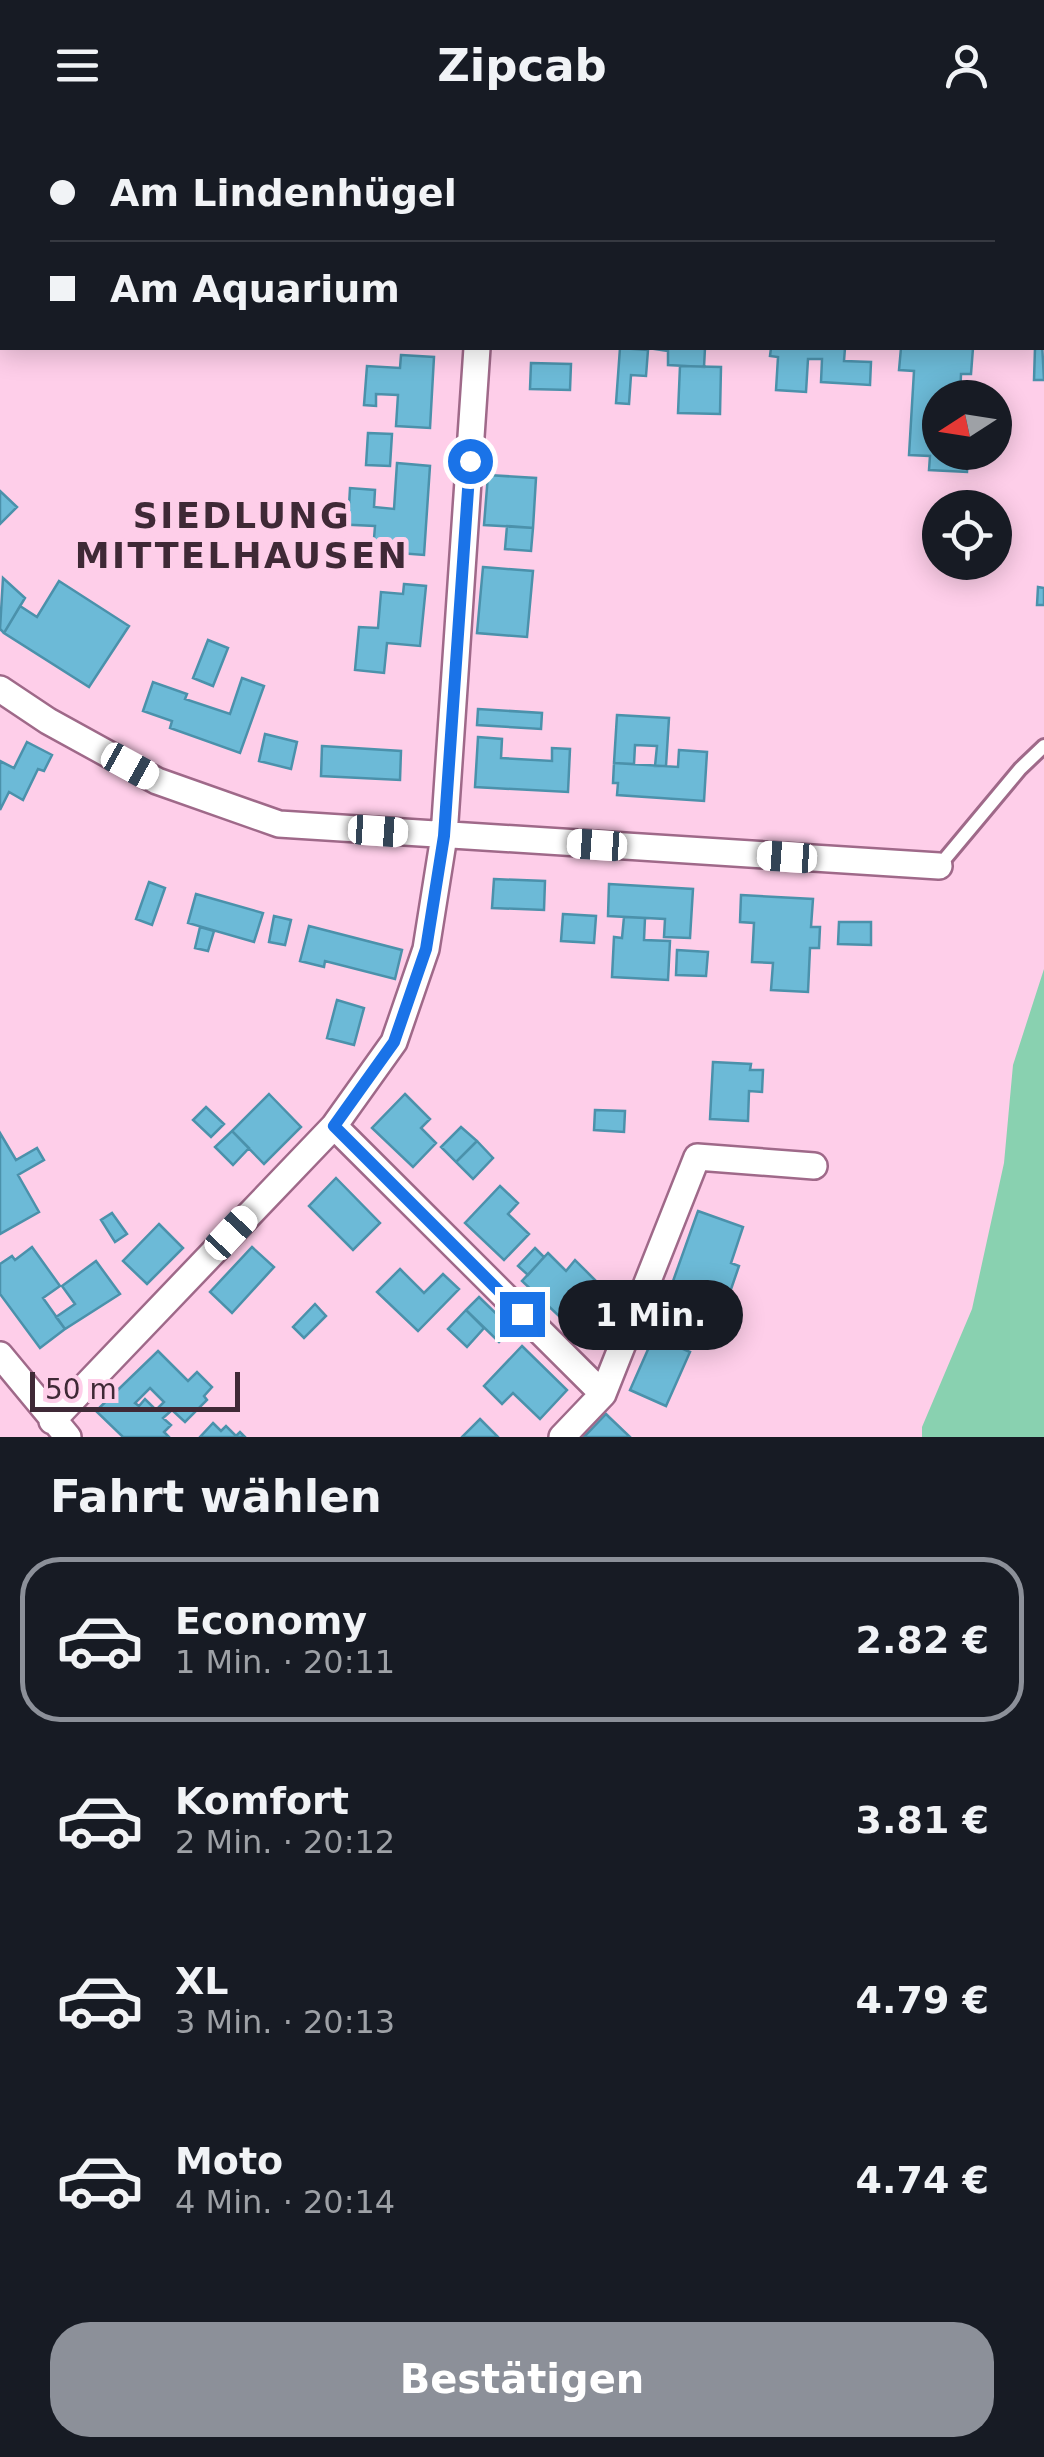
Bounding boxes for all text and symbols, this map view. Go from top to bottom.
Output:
icon: menu [50,38,105,93]
icon: person [939,38,994,93]
text: Zipcab [437,39,607,92]
text: Am Lindenhügel [110,171,457,215]
text: Am Aquarium [110,267,400,311]
north arrow [922,380,1012,470]
map controls [922,380,1012,580]
route start [448,439,493,484]
button: locate [922,490,1012,580]
district label: SIEDLUNG MITTELHAUSEN [75,496,409,576]
car [96,738,164,794]
car [347,814,409,848]
car [566,828,628,862]
car [756,840,818,874]
car [200,1201,262,1265]
callout: 1 Min. [557,1279,742,1349]
route end [500,1292,545,1337]
text: 1 Min. [595,1296,706,1334]
scale bar [30,1367,240,1412]
text: 50 m [45,1373,117,1406]
text: Fahrt wählen [50,1470,382,1523]
icon: car [55,1595,145,1685]
text: Economy [175,1599,367,1643]
text: 2.82 € [856,1618,989,1662]
text: 1 Min. · 20:11 [175,1643,395,1681]
icon: car [55,1775,145,1865]
text: Komfort [175,1779,349,1823]
text: 3.81 € [856,1798,989,1842]
text: 2 Min. · 20:12 [175,1823,395,1861]
icon: car [55,1955,145,2045]
text: XL [175,1959,229,2003]
text: 4.79 € [856,1978,989,2022]
text: 3 Min. · 20:13 [175,2003,395,2041]
icon: car [55,2135,145,2225]
text: Moto [175,2139,283,2183]
text: 4.74 € [856,2158,989,2202]
text: 4 Min. · 20:14 [175,2183,395,2221]
button: Bestätigen [50,2322,994,2437]

